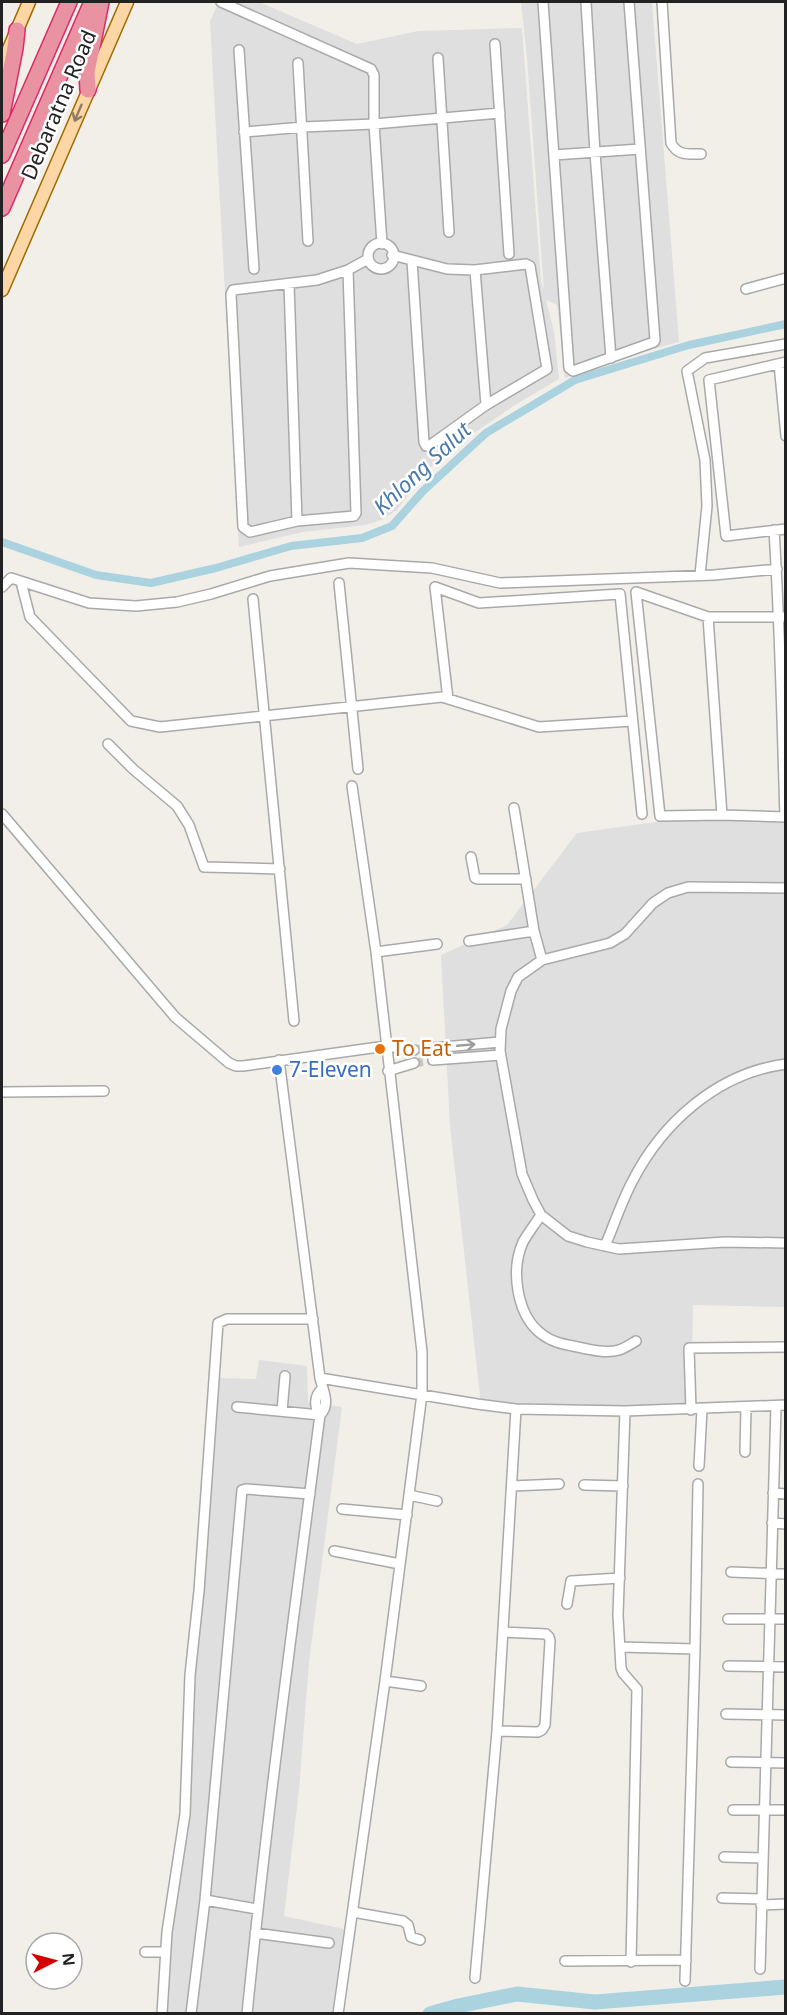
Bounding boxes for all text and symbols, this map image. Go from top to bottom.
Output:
street label: Debaratna Road [14,25,102,184]
one-way arrow [72,104,83,122]
water label: Khlong Salut [366,413,478,520]
place label: To Eat [392,1034,452,1062]
one-way arrow [456,1039,476,1050]
marker: To Eat [373,1042,387,1056]
place label: 7-Eleven [289,1055,372,1083]
marker: 7-Eleven [270,1063,284,1077]
north arrow [24,1931,84,1991]
text: N [57,1952,81,1967]

